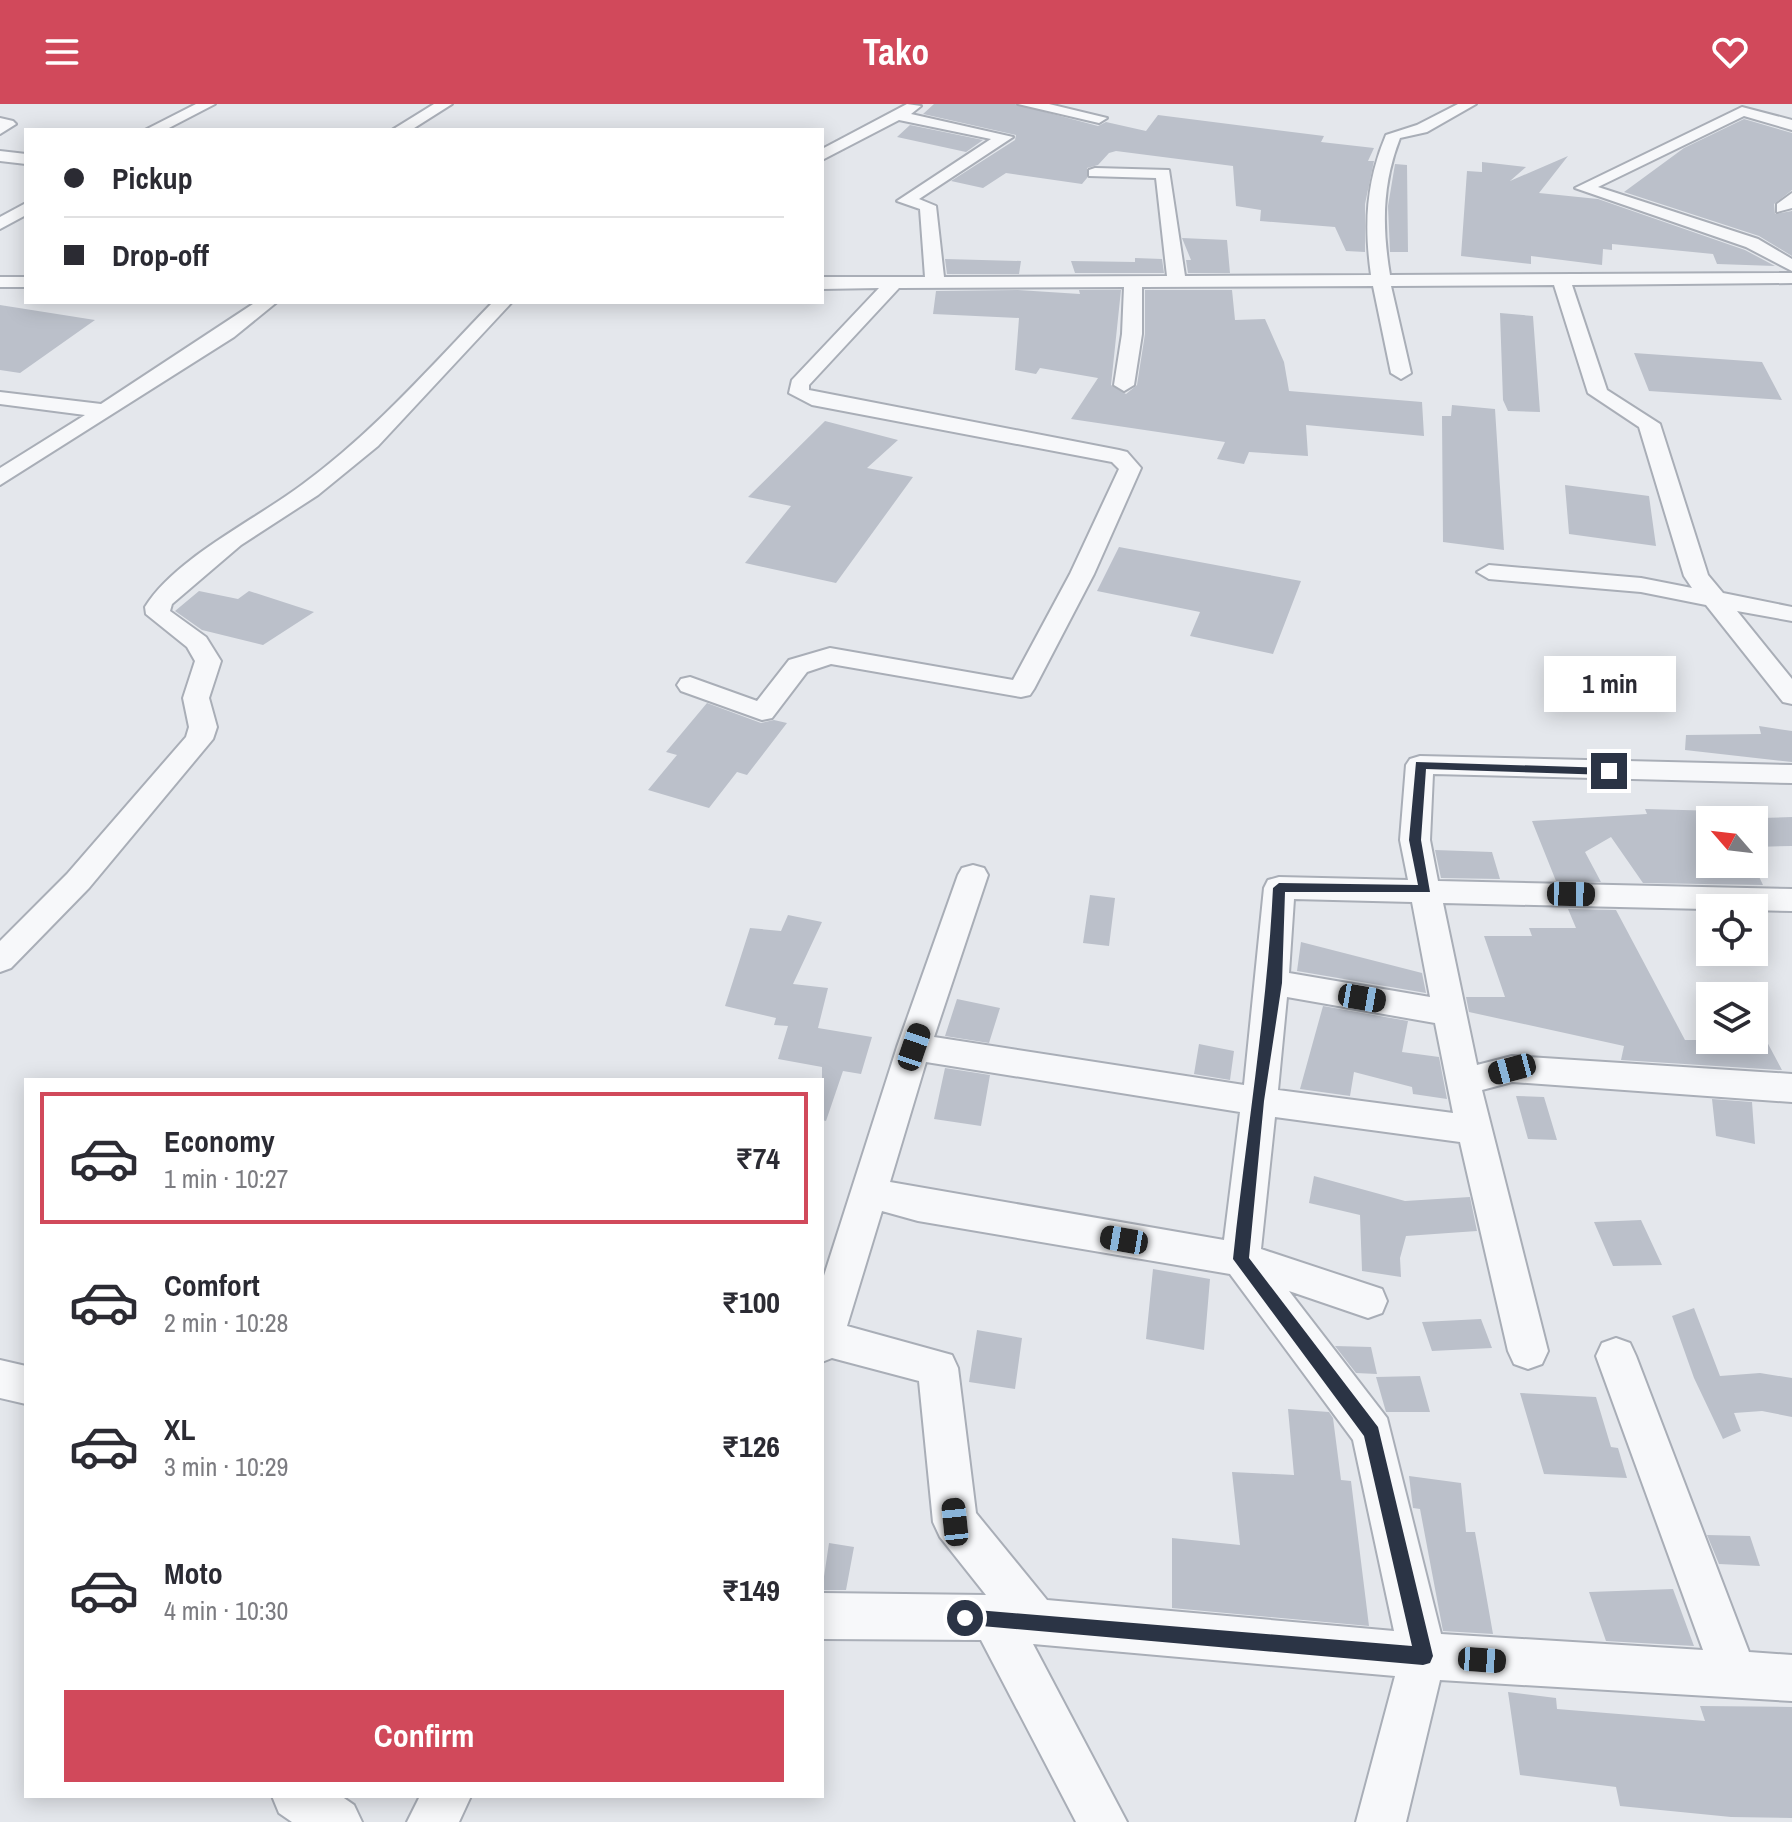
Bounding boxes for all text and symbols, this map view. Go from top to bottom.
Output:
text: Tako [863,28,929,76]
icon: menu [40,30,84,74]
icon: heart [1708,30,1752,74]
text: Pickup [112,158,193,198]
text: Drop-off [112,235,209,275]
callout: 1 min [1543,655,1675,711]
text: 1 min [1582,666,1638,701]
route end [1591,753,1627,789]
north arrow [1696,806,1768,878]
map controls [1696,806,1768,1054]
car [1547,882,1595,906]
button: locate [1696,894,1768,966]
car [1336,982,1388,1014]
button: layers [1696,982,1768,1054]
car [895,1020,933,1074]
car [1486,1051,1538,1087]
text: Economy [164,1121,275,1161]
icon: car [68,1122,140,1194]
text: ₹74 [735,1138,780,1178]
text: 1 min · 10:27 [164,1161,288,1196]
car [1098,1224,1150,1256]
text: Comfort [164,1265,260,1305]
icon: car [68,1266,140,1338]
text: ₹100 [722,1282,780,1322]
text: 2 min · 10:28 [164,1305,288,1340]
text: XL [164,1409,195,1449]
icon: car [68,1410,140,1482]
text: ₹126 [722,1426,780,1466]
text: 3 min · 10:29 [164,1449,288,1484]
car [941,1497,969,1547]
text: Moto [164,1553,223,1593]
icon: car [68,1554,140,1626]
text: ₹149 [722,1570,780,1610]
text: 4 min · 10:30 [164,1593,288,1628]
route start [947,1600,983,1636]
car [1457,1646,1507,1674]
button: Confirm [64,1690,784,1782]

